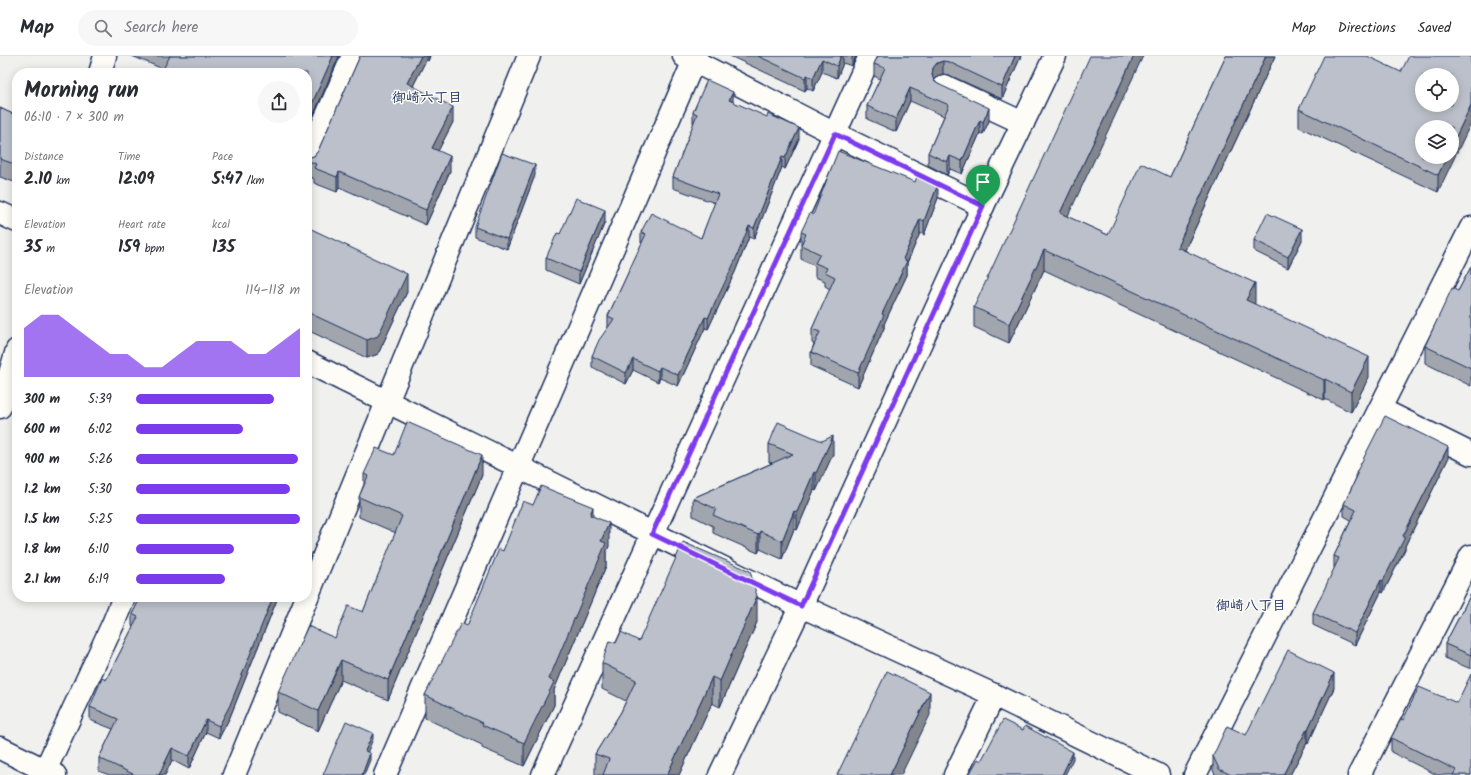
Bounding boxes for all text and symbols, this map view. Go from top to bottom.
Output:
search box [78,10,358,46]
text: Map [20,13,54,43]
text: Search here [124,16,198,40]
icon: search [92,17,114,39]
text: Map [1291,17,1316,39]
text: Directions [1338,17,1396,39]
text: Saved [1418,17,1451,39]
map controls [1415,68,1459,164]
button: locate [1415,68,1459,112]
text: Morning run [24,74,139,109]
button: share [258,81,300,123]
district label: 御崎六丁目 [392,87,462,109]
text: 06:10 · 7 × 300 m [24,107,124,128]
button: layers [1415,120,1459,164]
text: Distance [24,148,64,166]
text: Time [118,148,140,166]
text: Pace [212,148,233,166]
pin [966,165,1000,206]
text: 2.10 [24,166,52,193]
text: 12:09 [118,166,155,193]
text: 5:47 [212,166,242,193]
icon: arrive [972,171,994,193]
text: km [52,172,70,190]
text: /km [242,172,264,190]
text: Elevation [24,216,66,234]
text: Heart rate [118,216,166,234]
text: kcal [212,216,230,234]
text: 35 [24,234,42,261]
text: 159 [118,234,140,261]
text: 135 [212,234,235,261]
text: m [42,240,55,258]
text: bpm [140,240,165,258]
text: Elevation [24,280,73,301]
text: 114–118 m [245,280,300,301]
text: 300 m [24,389,60,410]
text: 5:39 [88,389,112,410]
text: 600 m [24,419,60,440]
text: 6:02 [88,419,112,440]
text: 900 m [24,449,60,470]
text: 5:26 [88,449,113,470]
text: 1.2 km [24,479,61,500]
text: 5:30 [88,479,112,500]
text: 1.5 km [24,509,60,530]
text: 5:25 [88,509,113,530]
text: 1.8 km [24,539,61,560]
text: 6:10 [88,539,109,560]
text: 2.1 km [24,569,61,590]
text: 6:19 [88,569,109,590]
district label: 御崎八丁目 [1216,595,1286,617]

